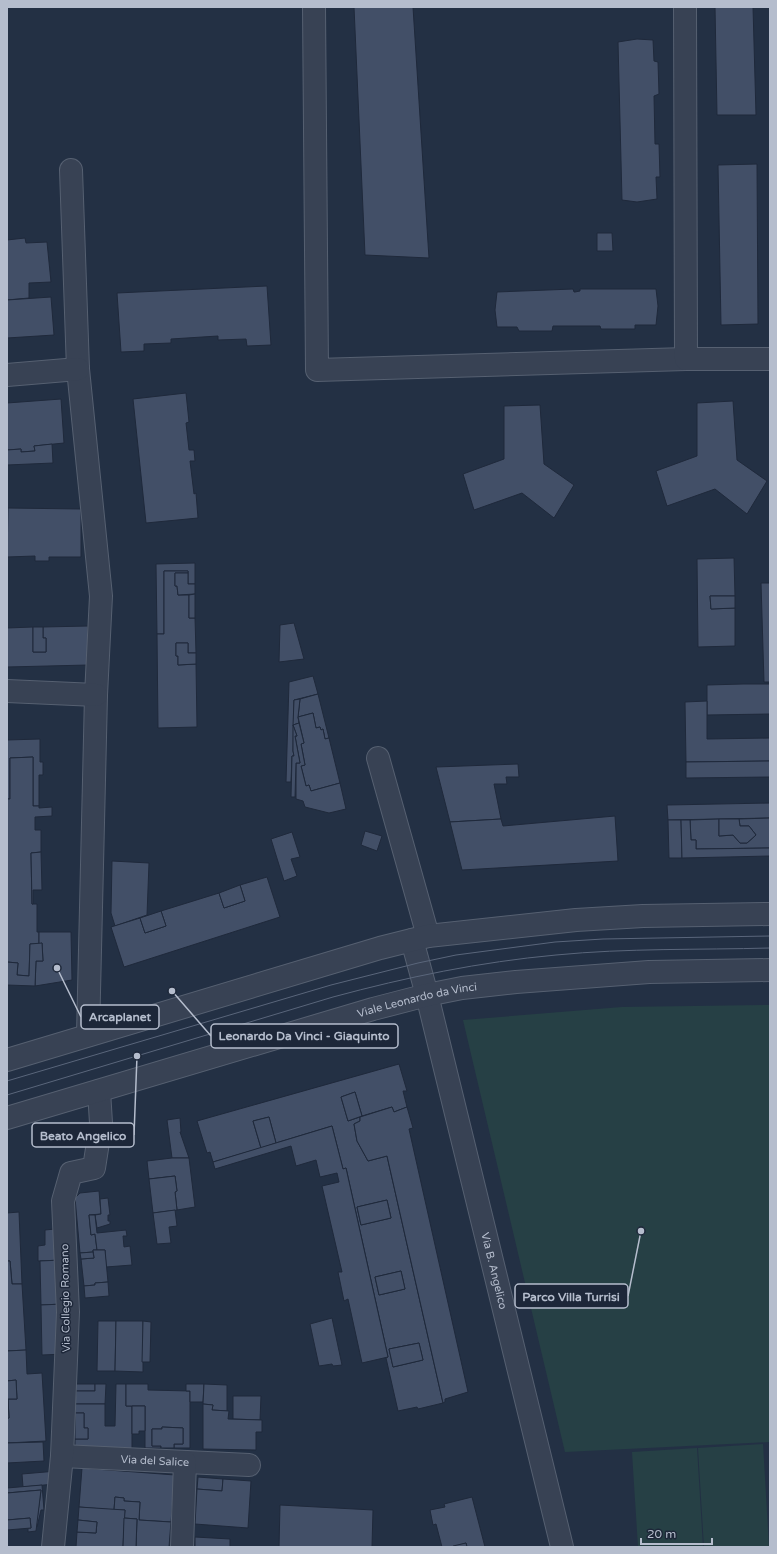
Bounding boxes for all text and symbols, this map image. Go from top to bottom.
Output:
street label: Viale Leonardo da Vinci [356,980,478,1020]
callout: Arcaplanet [81,1005,159,1029]
text: Arcaplanet [89,1010,152,1025]
callout: Leonardo Da Vinci - Giaquinto [211,1024,398,1048]
text: Leonardo Da Vinci - Giaquinto [219,1029,389,1044]
callout: Beato Angelico [32,1123,134,1147]
text: Beato Angelico [40,1129,126,1144]
street label: Via B. Angelico [478,1231,510,1311]
street label: Via Collegio Romano [58,1243,73,1352]
callout: Parco Villa Turrisi [515,1284,628,1308]
text: Parco Villa Turrisi [522,1290,620,1304]
street label: Via del Salice [120,1453,189,1469]
scale bar [641,1520,712,1546]
text: 20 m [647,1527,676,1541]

